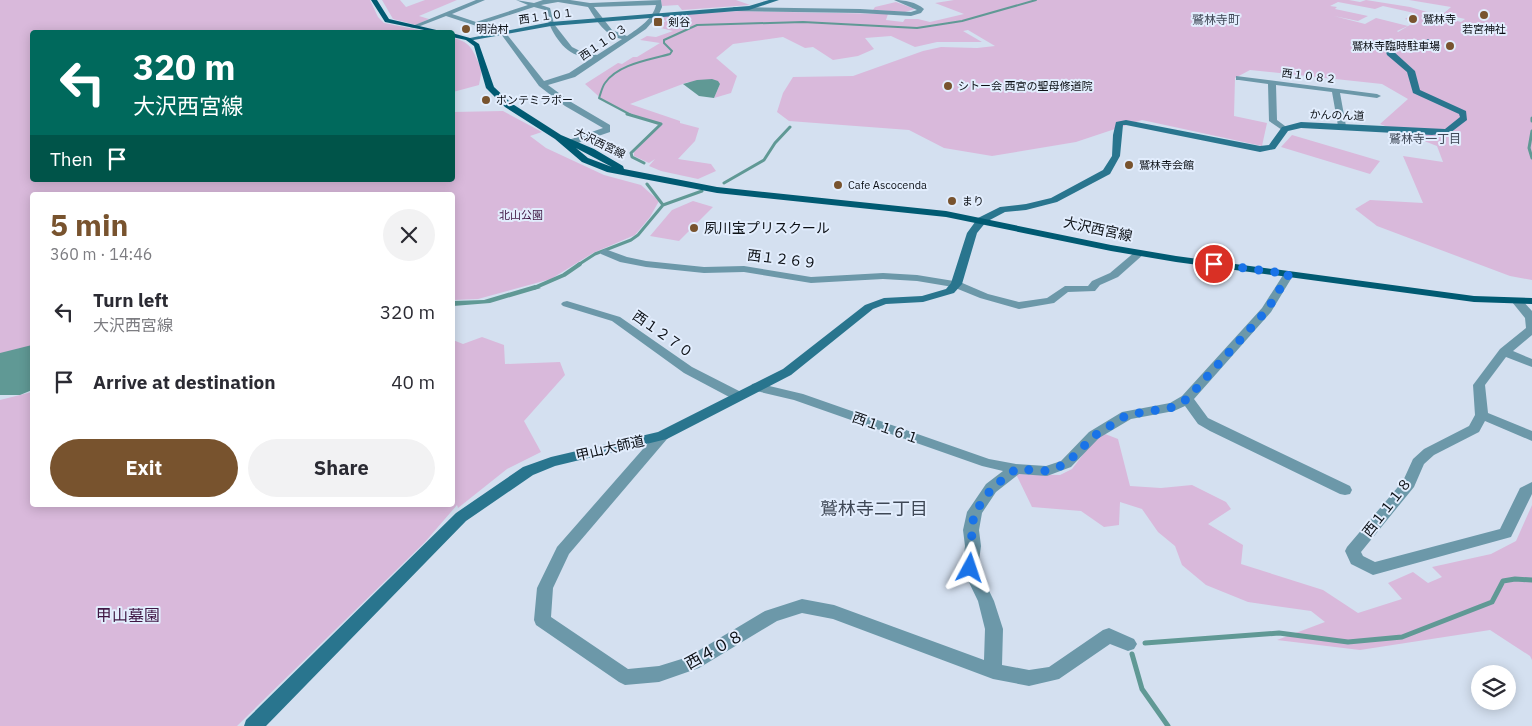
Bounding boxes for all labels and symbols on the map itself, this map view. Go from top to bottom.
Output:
street label: 西１１０１ [518,5,574,27]
marker: 若宮神社 [1478,9,1490,21]
district label: 鷲林寺町 [1192,12,1240,27]
place label: 鷲林寺 [1423,12,1456,26]
marker: 鷲林寺 [1407,13,1419,25]
place label: 剣谷 [668,15,690,29]
marker: 剣谷 [652,16,664,28]
street label: 西１１０３ [576,21,630,63]
place label: 明治村 [476,22,509,36]
place label: 若宮神社 [1462,22,1506,36]
marker: 明治村 [460,23,472,35]
place label: 鷲林寺臨時駐車場 [1352,39,1440,53]
marker: 鷲林寺臨時駐車場 [1444,40,1456,52]
street label: 西１０８２ [1281,66,1337,86]
place label: シトー会 西宮の聖母修道院 [958,79,1093,93]
marker: シトー会 西宮の聖母修道院 [942,80,954,92]
place label: ポンテミラボー [496,93,573,107]
marker: ポンテミラボー [480,94,492,106]
street label: かんのん道 [1309,107,1365,123]
street label: 大沢西宮線 [572,125,628,161]
district label: 鷲林寺一丁目 [1389,131,1461,146]
place label: 鷲林寺会館 [1139,158,1194,172]
marker: 鷲林寺会館 [1123,159,1135,171]
place label: Cafe Ascocenda [848,178,927,192]
marker: Cafe Ascocenda [832,179,844,191]
place label: まり [962,194,984,208]
marker: まり [946,195,958,207]
park label: 北山公園 [499,208,543,222]
street label: 大沢西宮線 [1062,213,1134,245]
place label: 夙川宝プリスクール [704,219,830,237]
marker: 夙川宝プリスクール [688,222,700,234]
pin [1193,243,1235,285]
street label: 西１２６９ [746,246,818,272]
street label: 西１２７０ [629,307,697,361]
street label: 西１１６１ [850,408,922,448]
street label: 甲山大師道 [574,431,646,465]
street label: 西１１１８ [1358,474,1416,540]
district label: 鷲林寺二丁目 [820,497,928,520]
position arrow [943,541,995,593]
park label: 甲山墓園 [96,605,160,625]
street label: 西４０８ [681,625,747,673]

